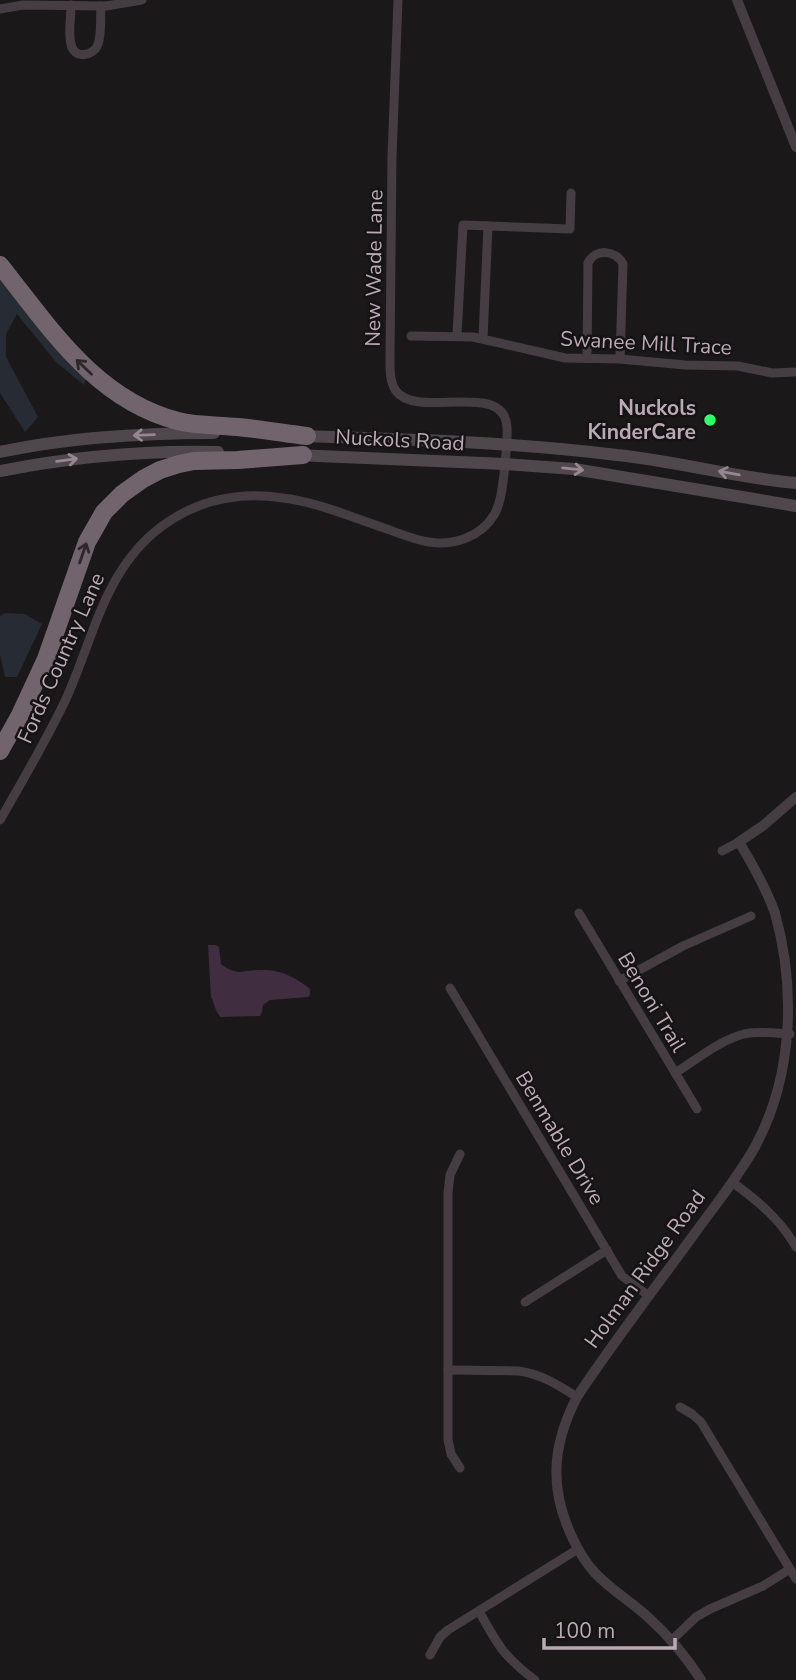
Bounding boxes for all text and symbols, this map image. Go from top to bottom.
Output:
street label: New Wade Lane [359,189,389,347]
street label: Swanee Mill Trace [559,325,733,361]
one-way arrow [76,358,93,375]
place label: Nuckols KinderCare [587,394,696,446]
marker: Nuckols KinderCare [702,412,718,428]
street label: Nuckols Road [335,423,465,457]
one-way arrow [133,428,156,441]
one-way arrow [55,454,78,467]
one-way arrow [561,462,584,475]
one-way arrow [718,466,740,479]
one-way arrow [78,543,90,565]
street label: Fords Country Lane [11,568,111,748]
street label: Benoni Trail [611,947,693,1058]
street label: Benmable Drive [509,1066,611,1210]
street label: Holman Ridge Road [578,1184,712,1354]
scale bar [544,1606,675,1650]
text: 100 m [554,1617,615,1645]

